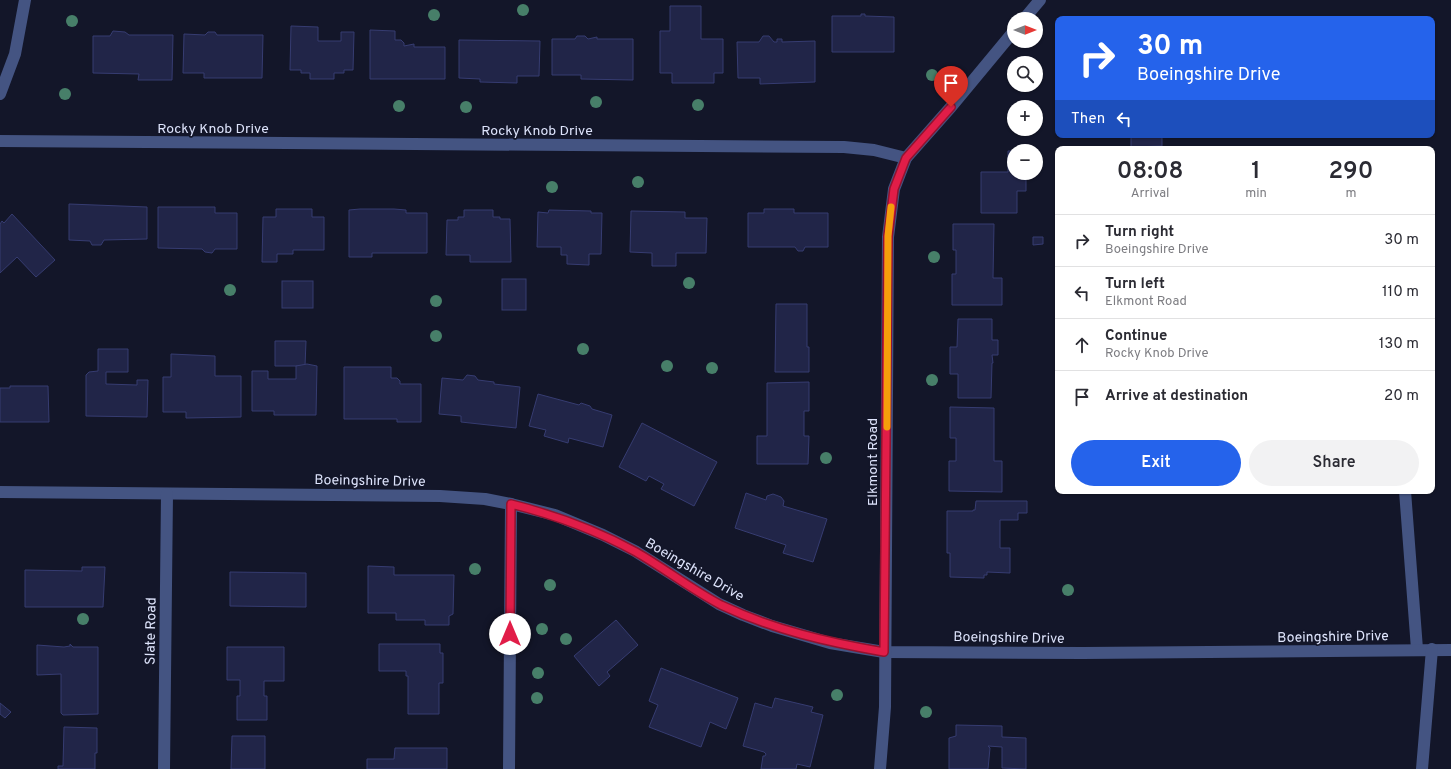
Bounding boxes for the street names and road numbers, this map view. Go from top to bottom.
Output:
street label: Rocky Knob Drive [157,121,269,138]
street label: Rocky Knob Drive [481,123,593,140]
street label: Elkmont Road [865,418,882,506]
street label: Boeingshire Drive [314,472,426,491]
street label: Boeingshire Drive [642,535,747,606]
street label: Slate Road [142,597,161,665]
street label: Boeingshire Drive [1277,628,1389,647]
street label: Boeingshire Drive [953,629,1065,648]

